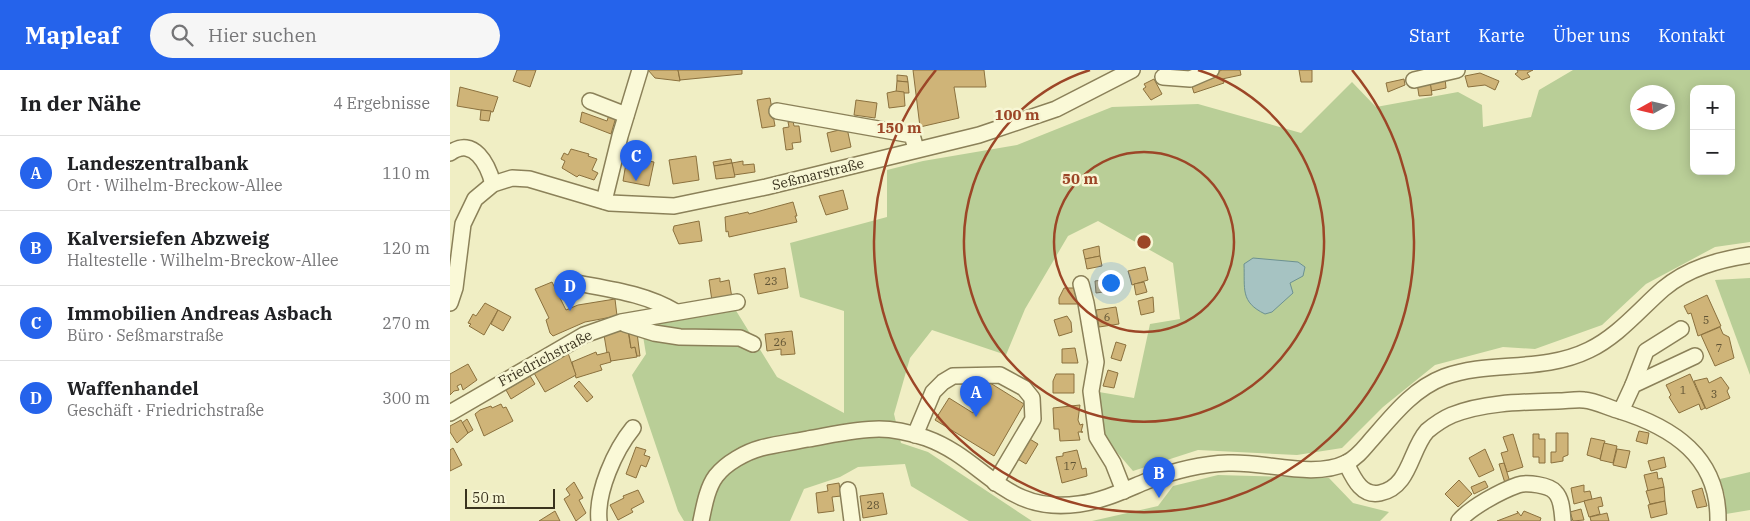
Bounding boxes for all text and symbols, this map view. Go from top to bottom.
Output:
search box [150,13,500,58]
text: Mapleaf [25,19,120,51]
icon: search [168,21,196,49]
text: Hier suchen [208,23,317,47]
text: Start [1409,24,1450,47]
text: Karte [1478,24,1525,47]
text: Über uns [1553,24,1630,47]
text: Kontakt [1658,24,1725,47]
north arrow [1630,85,1675,130]
map controls [1690,85,1735,175]
button: + [1690,85,1735,130]
text: In der Nähe [20,89,141,117]
text: 4 Ergebnisse [333,93,430,113]
text: 100 m [994,105,1040,124]
text: 150 m [876,118,922,137]
button: − [1690,130,1735,175]
pin: C [620,140,652,181]
text: Landeszentralbank [67,151,248,175]
street label: Seßmarstraße [770,154,866,194]
text: A [30,163,42,183]
text: 110 m [382,163,430,183]
text: 50 m [1062,169,1098,188]
text: Ort · Wilhelm-Breckow-Allee [67,175,283,195]
text: Kalversiefen Abzweig [67,226,269,250]
centre of rings [1135,233,1153,251]
text: B [30,238,42,258]
text: 120 m [382,238,430,258]
text: Haltestelle · Wilhelm-Breckow-Allee [67,250,339,270]
pin: D [554,270,586,311]
your location [1098,270,1124,296]
house number: 23 [764,274,778,288]
text: Immobilien Andreas Asbach [67,301,332,325]
house number: 6 [1104,310,1110,324]
text: C [31,313,41,333]
text: 270 m [382,313,430,333]
house number: 5 [1703,313,1709,327]
text: Büro · Seßmarstraße [67,325,224,345]
street label: Friedrichstraße [495,326,595,390]
house number: 26 [773,335,787,349]
house number: 7 [1716,341,1722,355]
text: Waffenhandel [67,376,199,400]
pin: A [960,376,992,417]
house number: 1 [1680,383,1686,397]
house number: 3 [1711,387,1717,401]
text: D [30,388,42,408]
text: 300 m [382,388,430,408]
text: Geschäft · Friedrichstraße [67,400,264,420]
pin: B [1143,457,1175,498]
house number: 17 [1063,459,1077,473]
scale bar [465,486,555,509]
text: 50 m [472,489,505,507]
house number: 28 [866,498,880,512]

